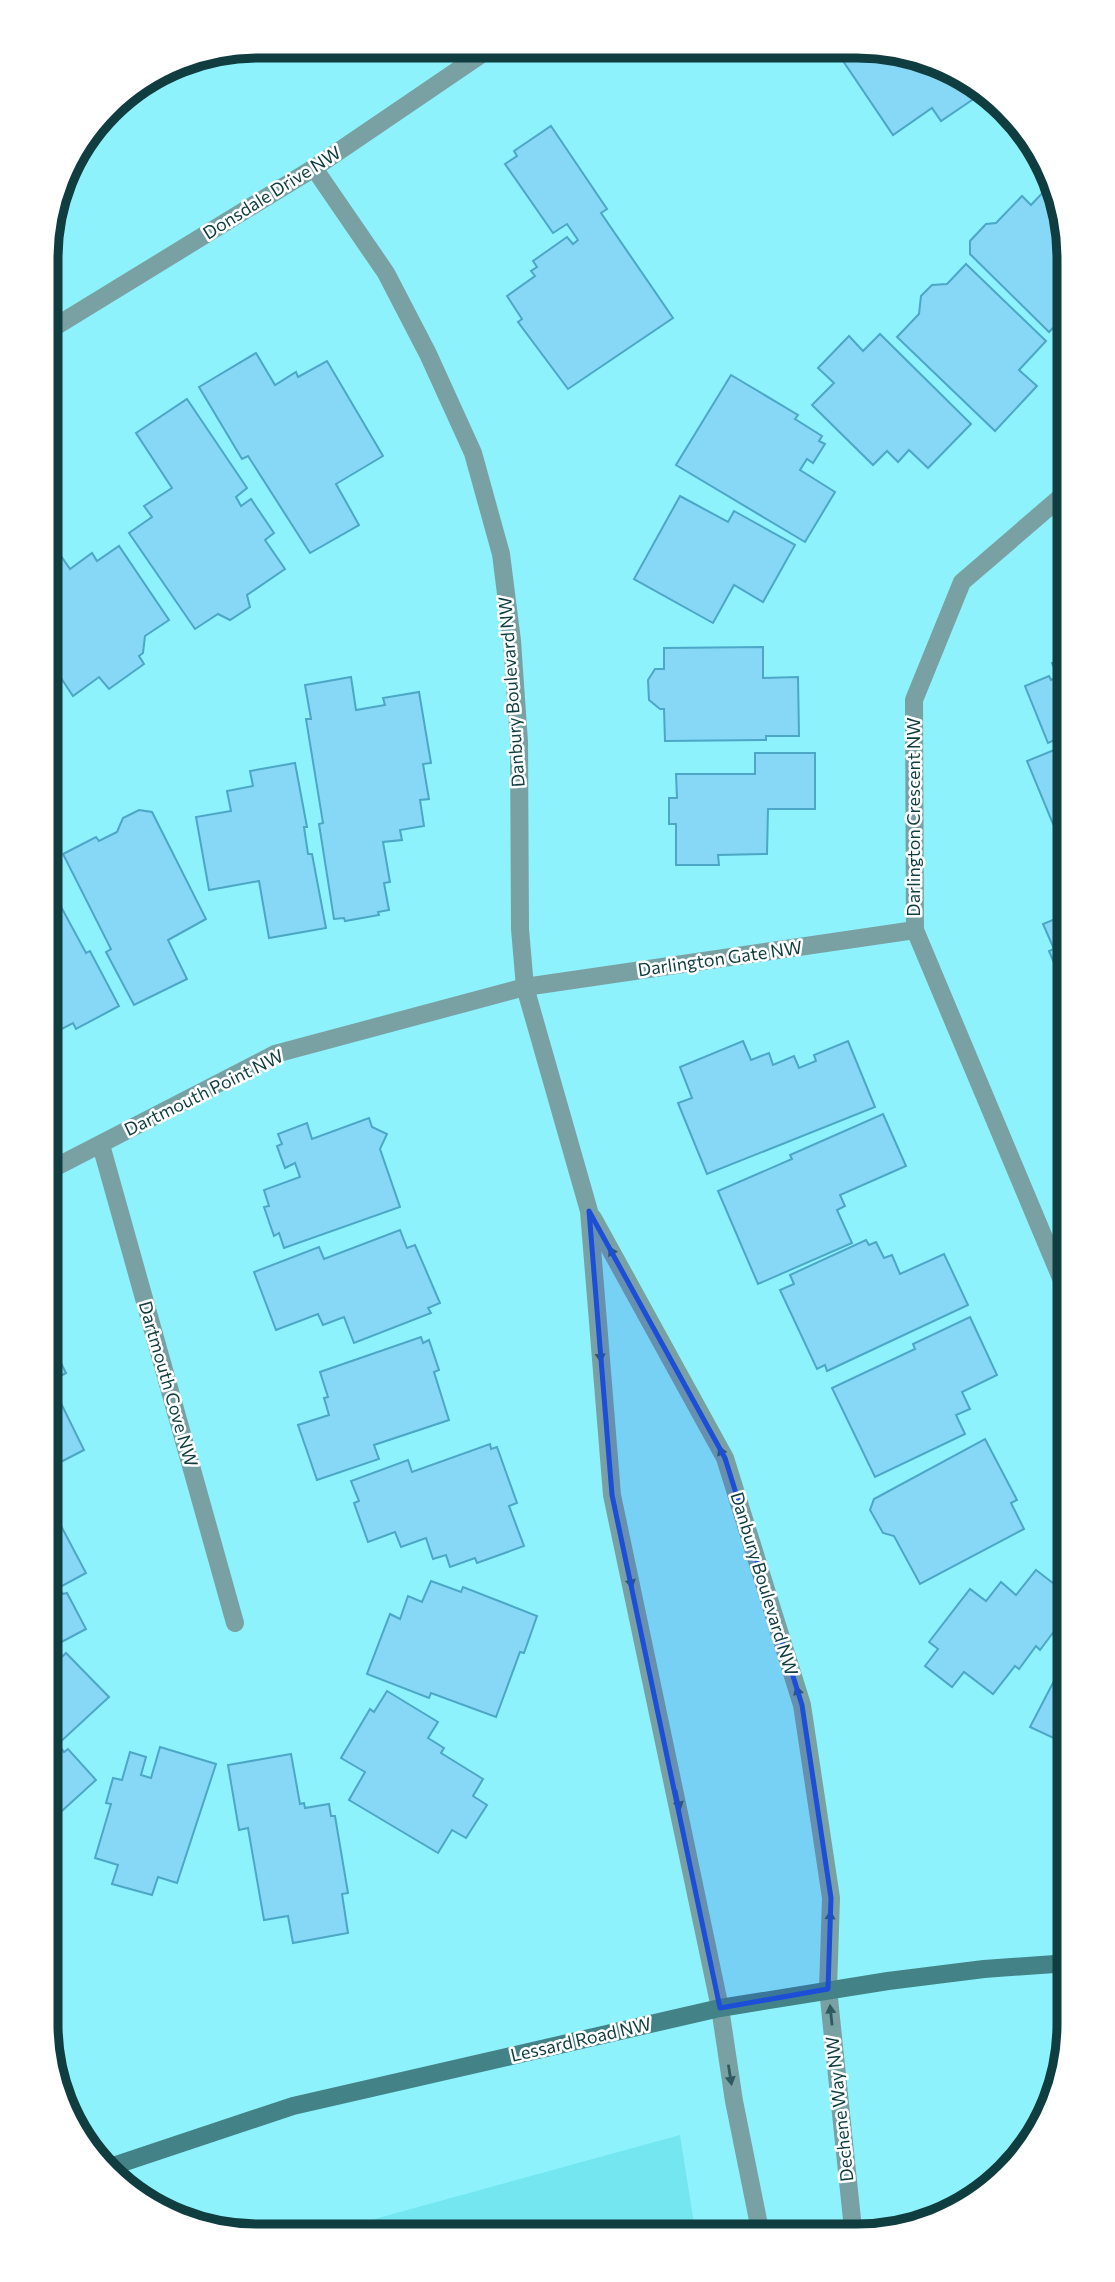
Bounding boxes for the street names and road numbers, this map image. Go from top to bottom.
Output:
street label: Donsdale Drive NW [198,141,345,244]
street label: Danbury Boulevard NW [493,596,529,788]
street label: Darlington Crescent NW [902,717,924,917]
street label: Darlington Gate NW [636,936,803,980]
street label: Dartmouth Point NW [120,1044,287,1140]
street label: Dartmouth Cove NW [135,1298,203,1469]
street label: Danbury Boulevard NW [727,1489,803,1678]
street label: Lessard Road NW [508,2012,653,2066]
street label: Dechene Way NW [820,2035,858,2183]

